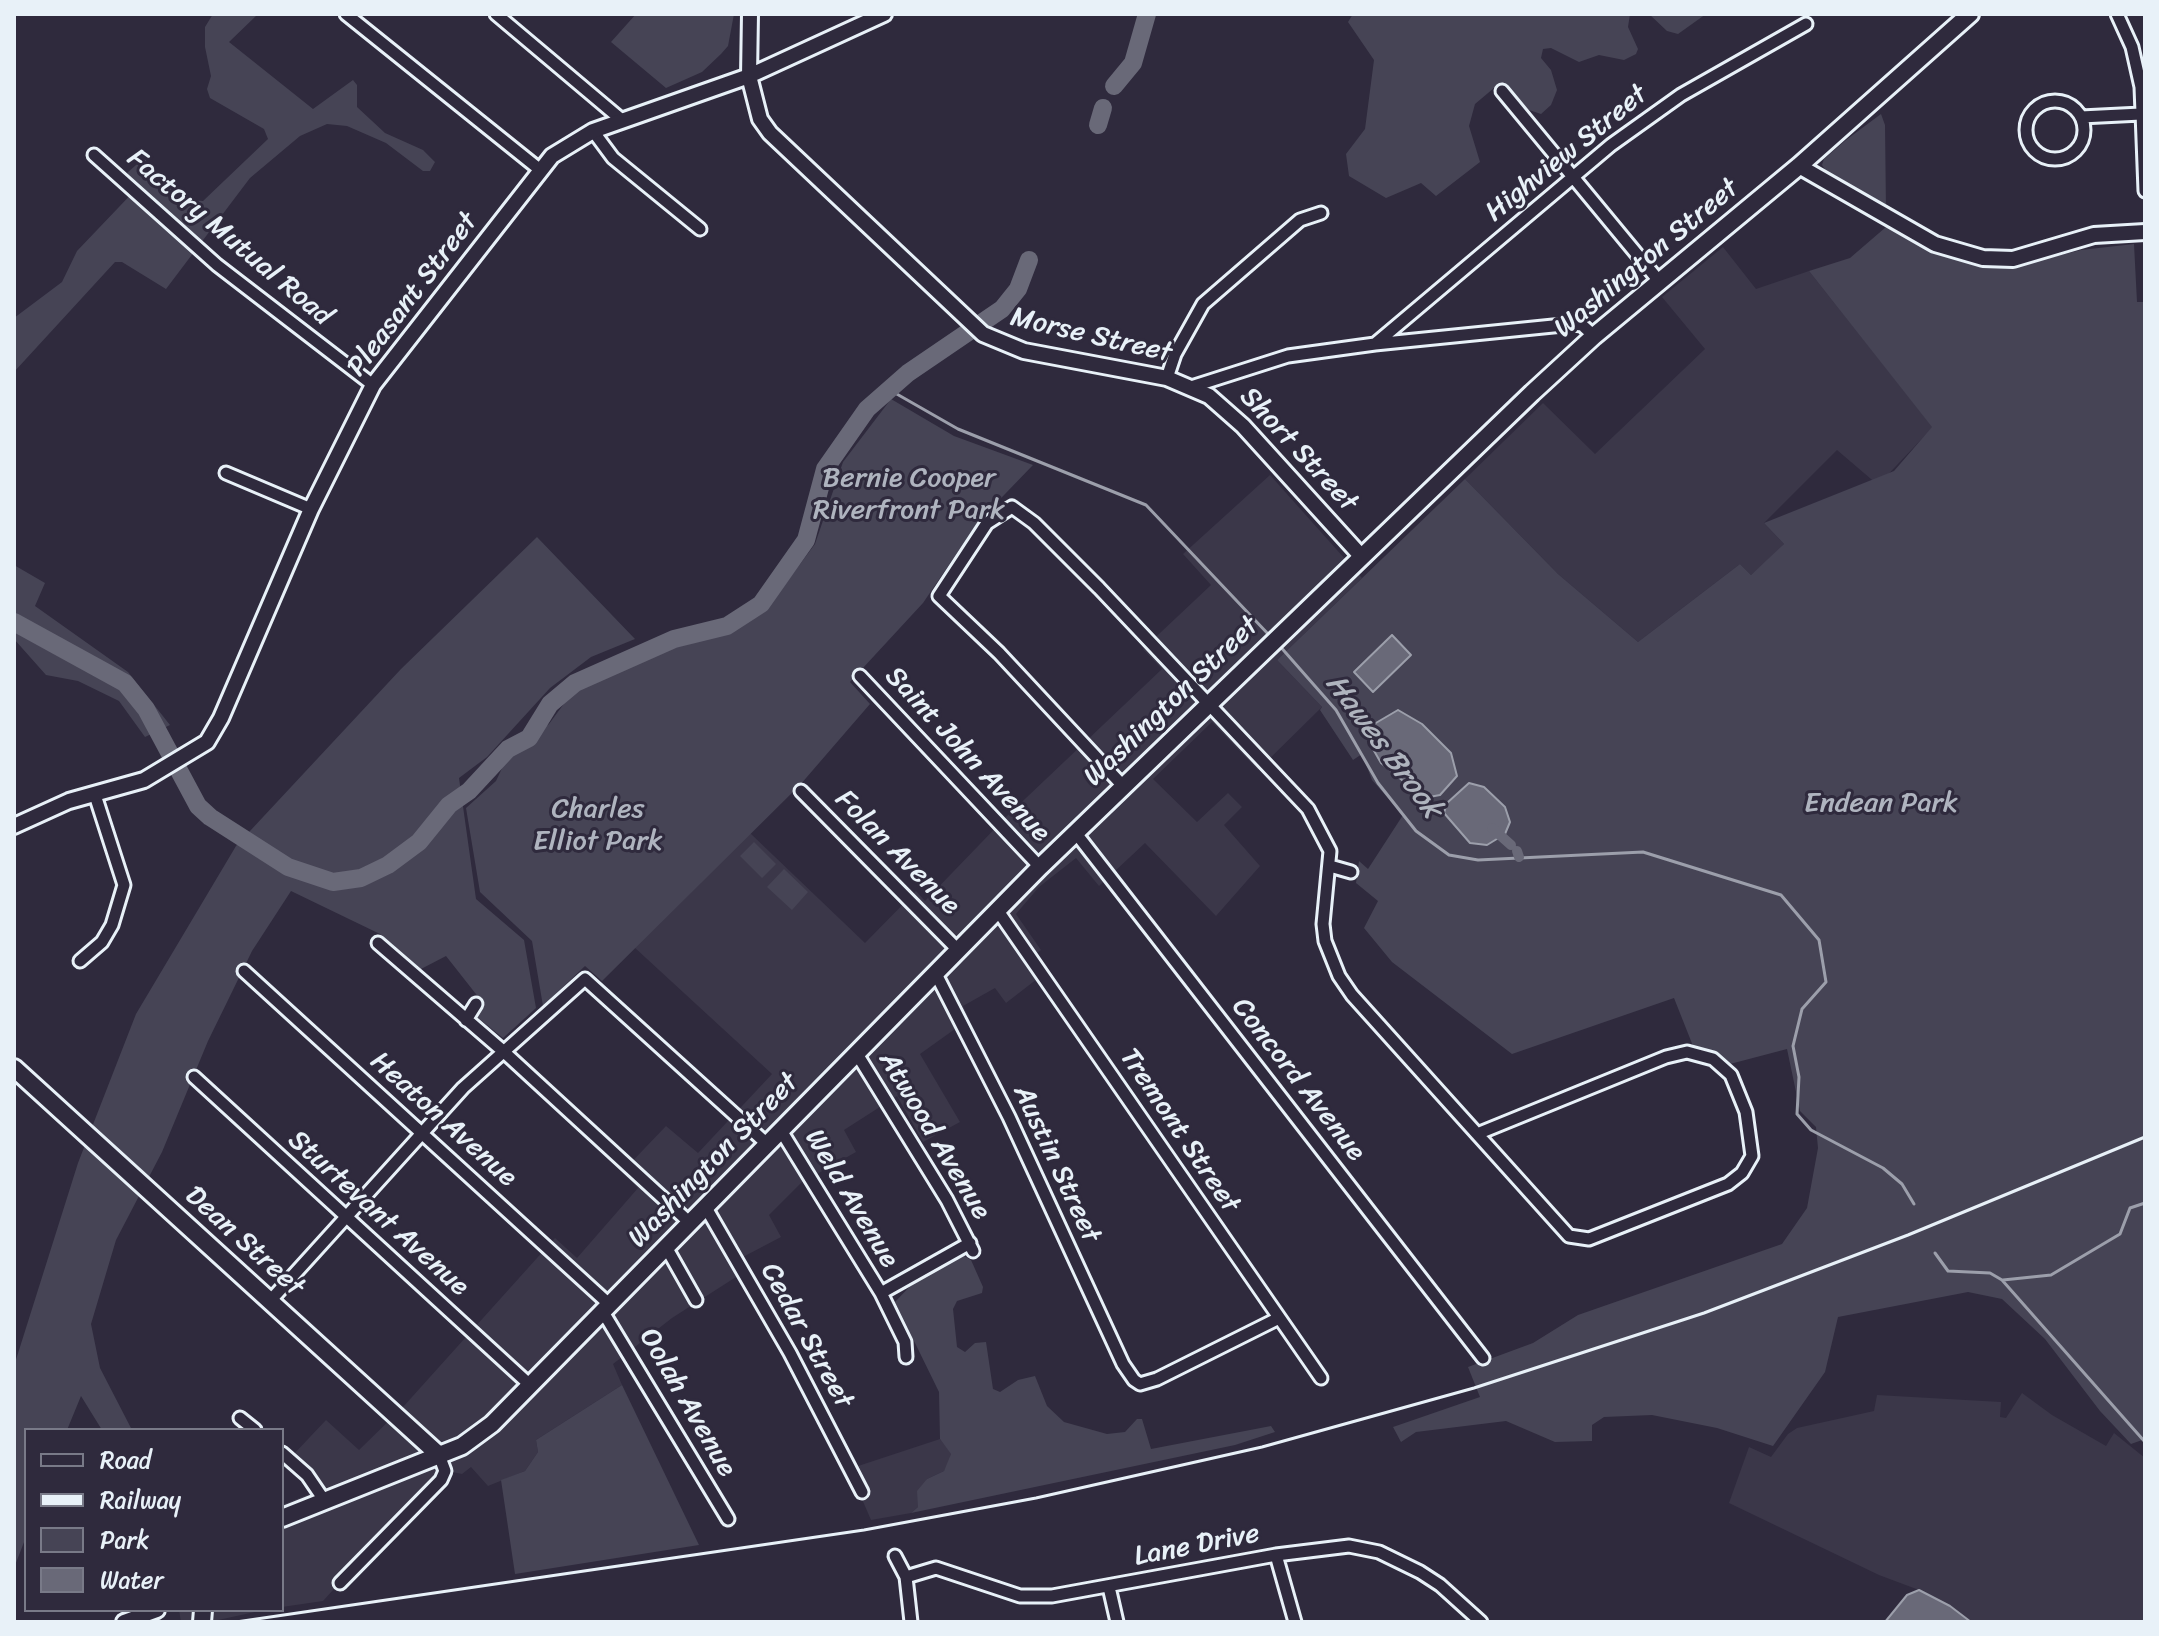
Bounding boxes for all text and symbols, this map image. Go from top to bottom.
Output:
street label: Highview Street [1479,78,1655,230]
street label: Factory Mutual Road [120,142,338,334]
street label: Washington Street [1548,172,1746,346]
street label: Pleasant Street [340,206,486,384]
street label: Morse Street [1007,301,1175,371]
street label: Short Street [1232,381,1364,519]
park label: Bernie Cooper Riverfront Park [813,462,1005,528]
street label: Washington Street [1078,610,1266,794]
street label: Saint John Avenue [877,660,1057,850]
water label: Hawes Brook [1317,668,1449,826]
street label: Folan Avenue [827,783,967,923]
park label: Endean Park [1804,787,1958,821]
park label: Charles Elliot Park [533,793,663,859]
street label: Concord Avenue [1224,992,1372,1168]
street label: Tremont Street [1112,1043,1246,1219]
street label: Heaton Avenue [363,1045,523,1195]
street label: Atwood Avenue [871,1046,997,1226]
street label: Washington Street [622,1067,806,1255]
street label: Austin Street [1005,1080,1107,1248]
street label: Sturtevant Avenue [281,1124,475,1304]
street label: Weld Avenue [797,1124,905,1274]
street label: Dean Street [177,1180,311,1304]
street label: Cedar Street [752,1258,860,1414]
street label: Oolah Avenue [631,1323,743,1483]
legend [24,1428,284,1612]
text: Road [100,1439,151,1481]
text: Railway [100,1479,181,1521]
street label: Lane Drive [1131,1517,1263,1575]
text: Park [100,1519,149,1561]
text: Water [100,1559,163,1601]

